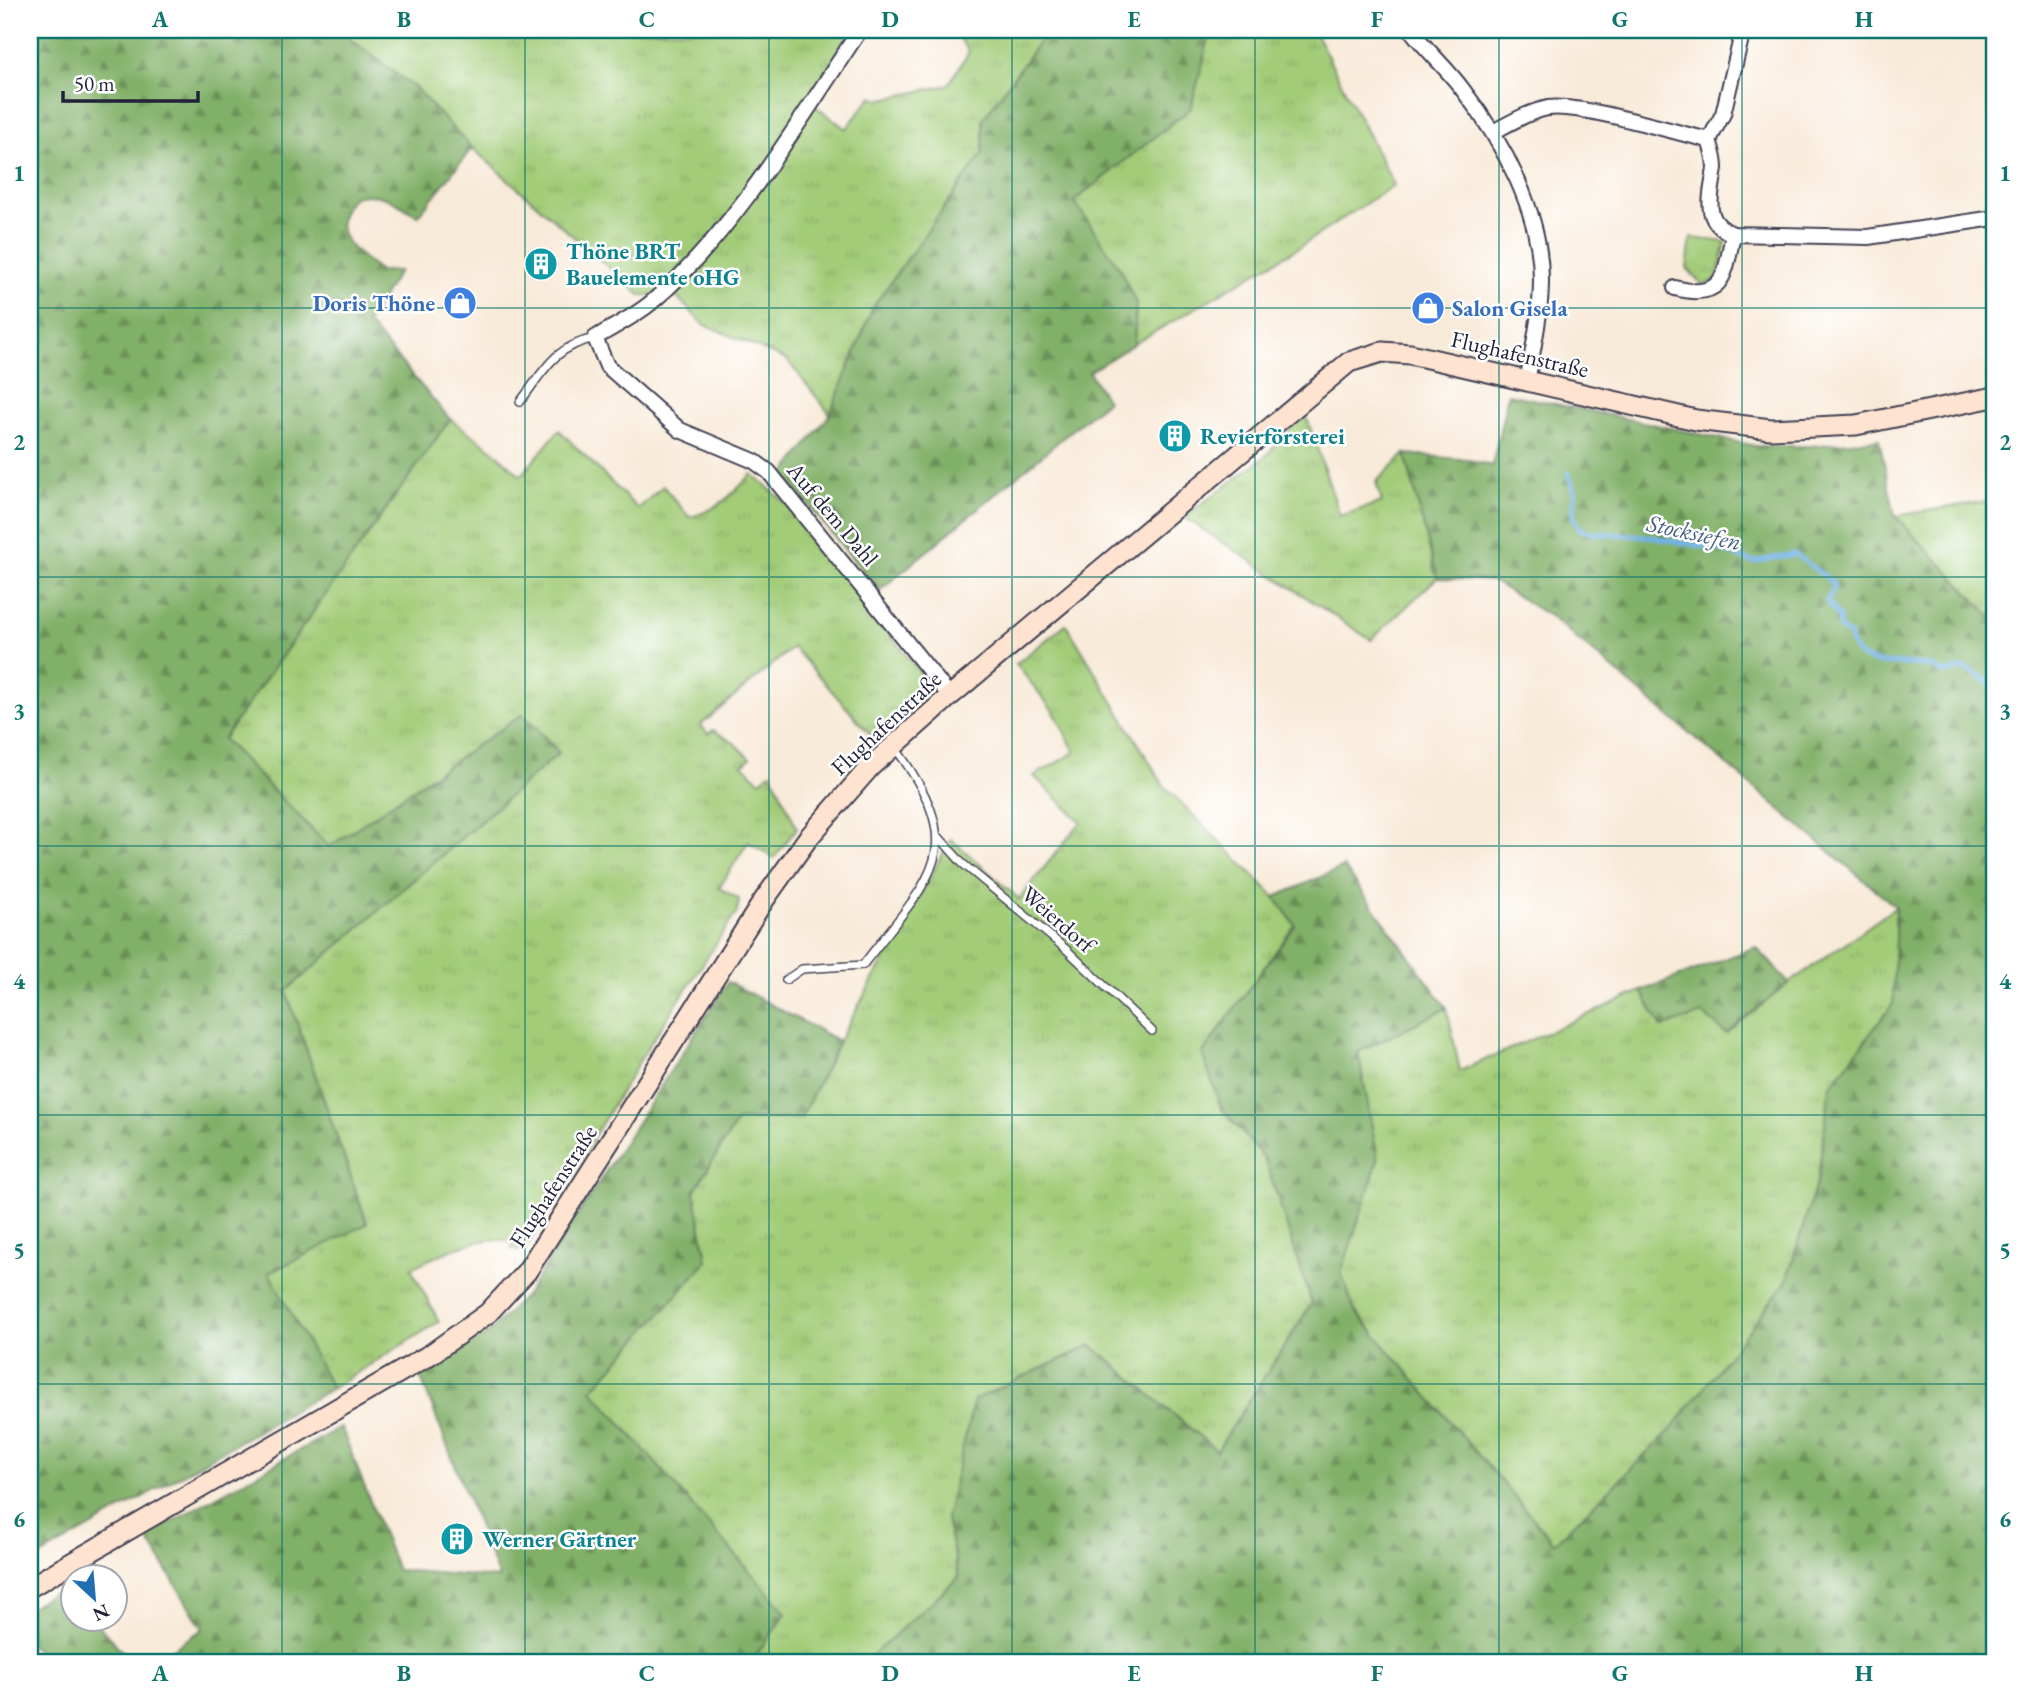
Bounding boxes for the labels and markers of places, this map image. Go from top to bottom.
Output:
place label: Thöne BRT Bauelemente oHG [566,236,740,292]
building icon: Thöne BRT Bauelemente oHG [522,245,560,283]
shop icon: Doris Thöne [441,284,479,322]
place label: Doris Thöne [313,288,435,318]
shop icon: Salon Gisela [1409,289,1447,327]
place label: Salon Gisela [1452,293,1568,323]
building icon: Revierförsterei [1156,417,1194,455]
place label: Revierförsterei [1200,421,1345,451]
building icon: Werner Gärtner [438,1520,476,1558]
place label: Werner Gärtner [482,1524,637,1554]

